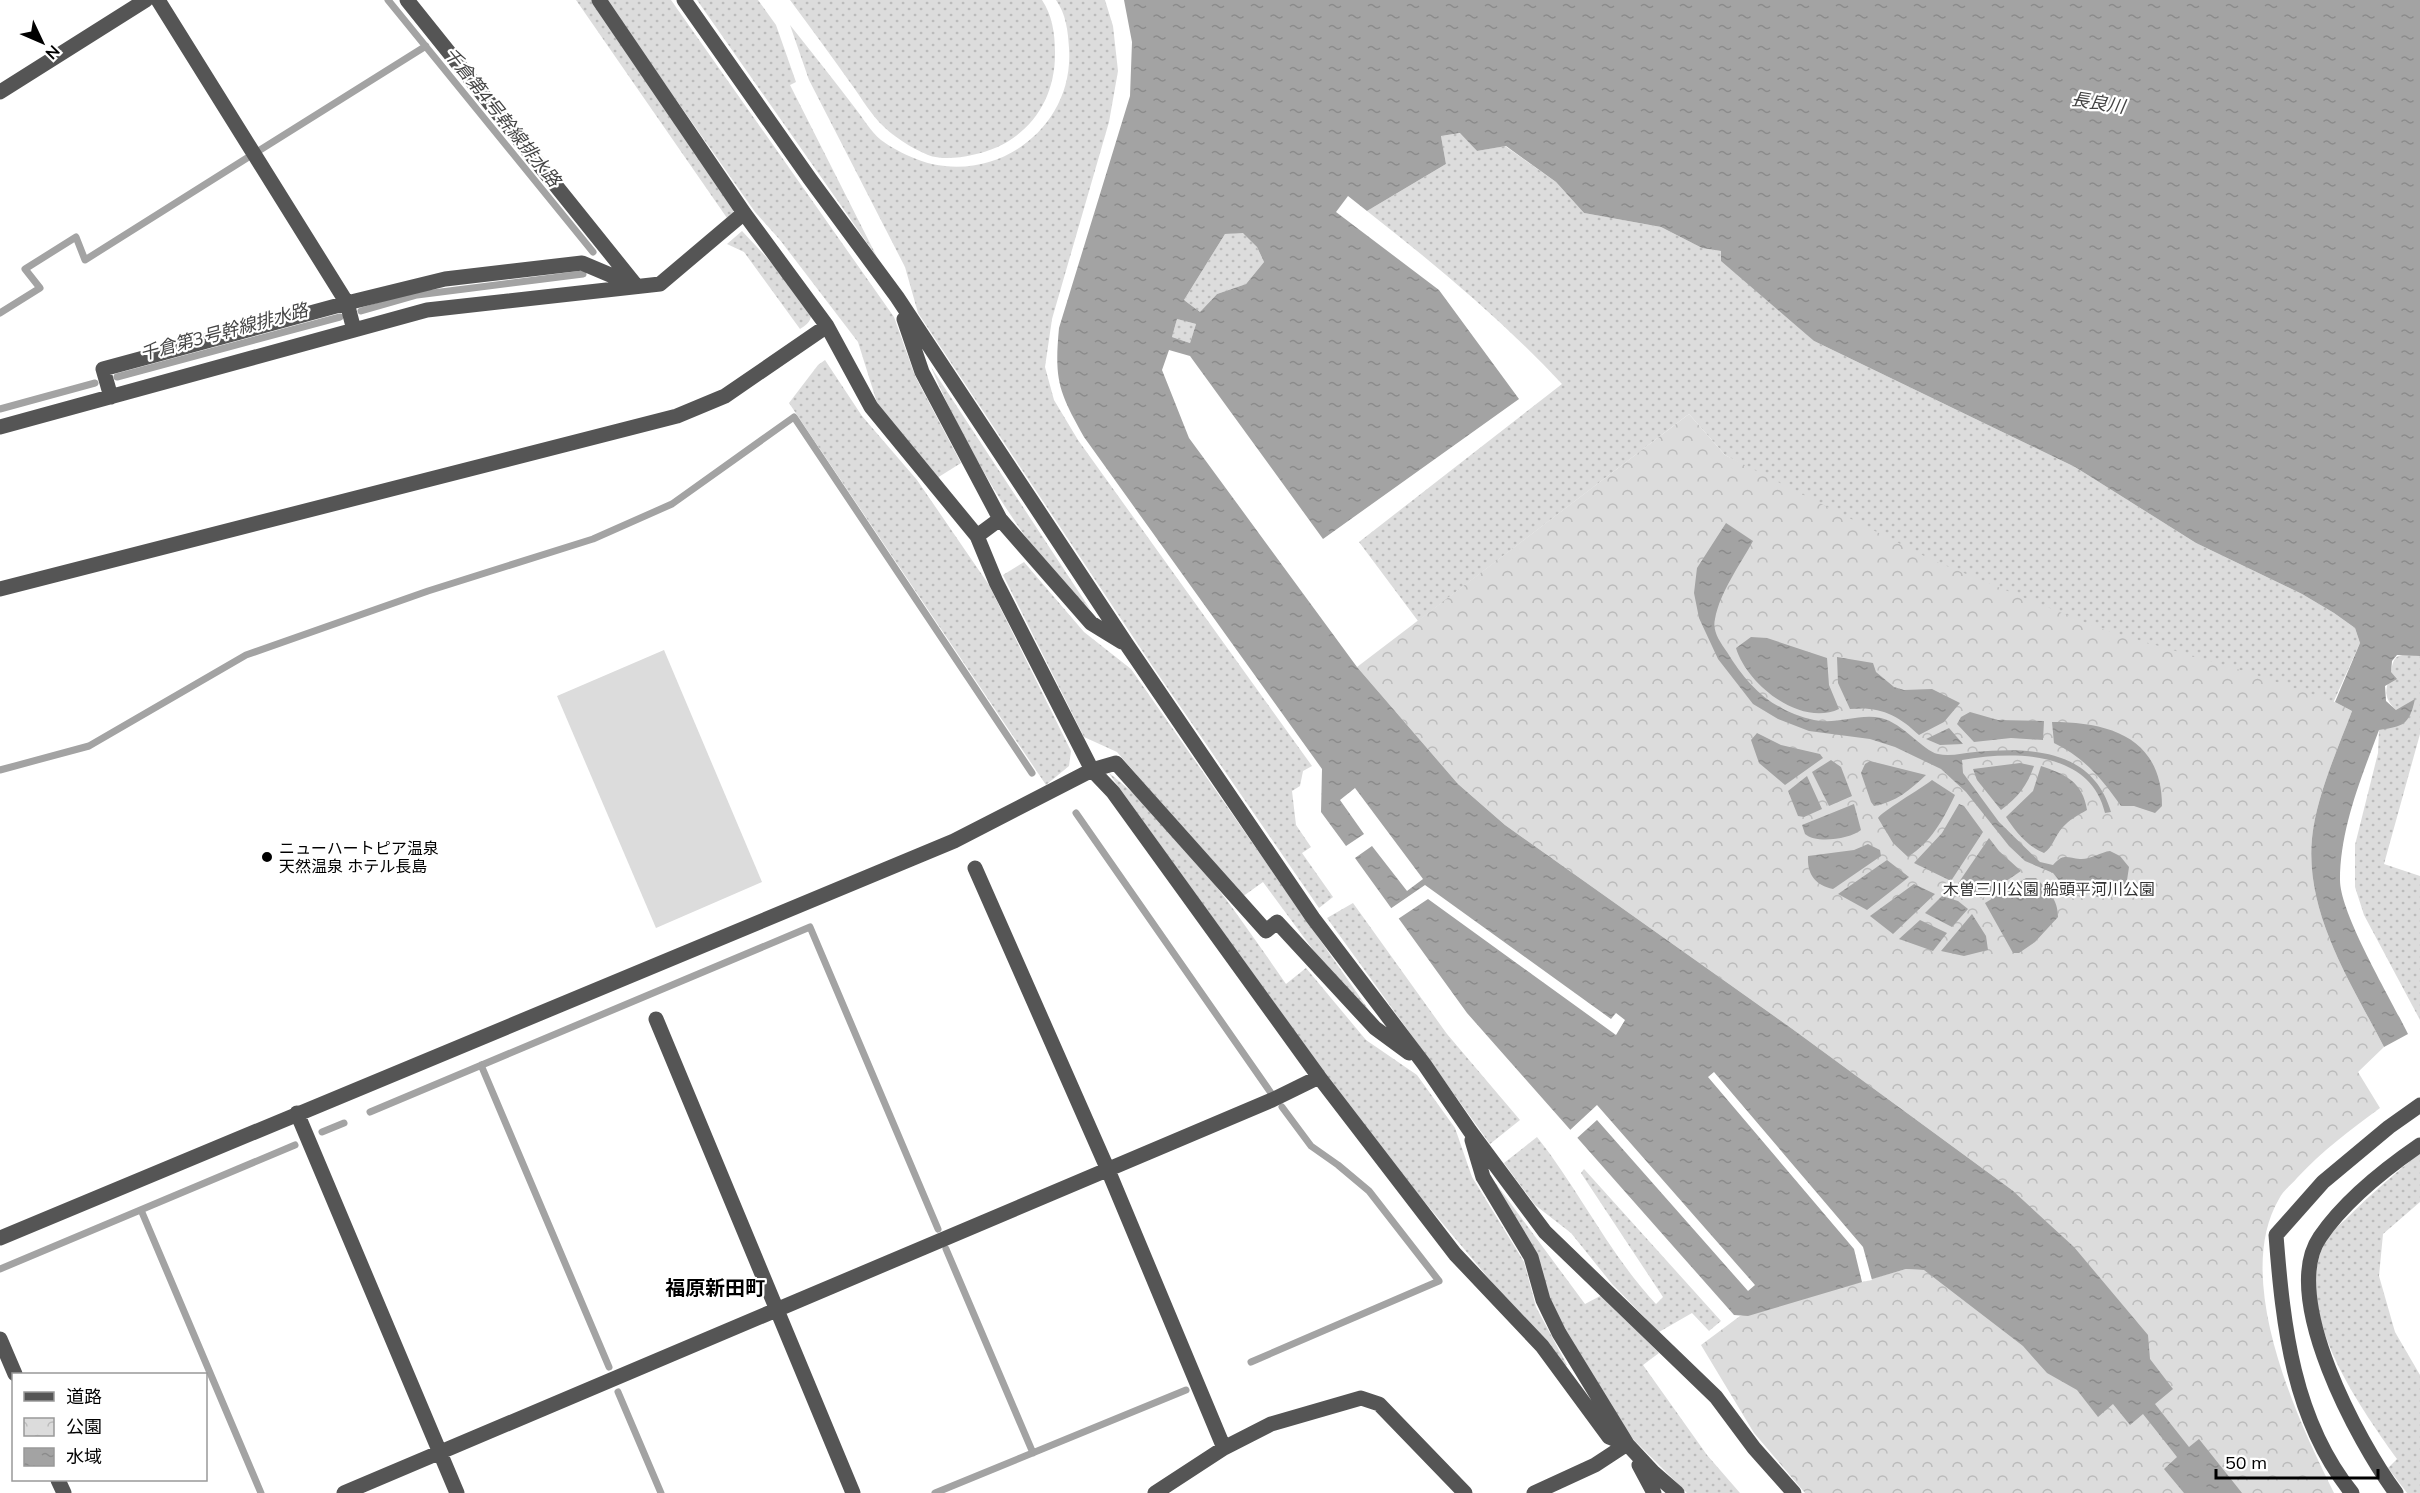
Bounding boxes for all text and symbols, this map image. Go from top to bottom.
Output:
north arrow [12,12,72,72]
text: N [41,41,64,64]
water label: 千倉第4号幹線排水路 [439,42,567,193]
water label: 長良川 [2070,87,2129,118]
water label: 千倉第3号幹線排水路 [137,298,312,365]
place label: ニューハートピア温泉 天然温泉 ホテル長島 [279,838,439,876]
marker: ニューハートピア温泉 天然温泉 ホテル長島 [260,850,274,864]
park label: 木曽三川公園 船頭平河川公園 [1943,879,2155,899]
district label: 福原新田町 [665,1275,765,1300]
legend [12,1373,207,1481]
text: 道路 [66,1385,102,1408]
text: 公園 [66,1415,102,1438]
scale bar [2216,1442,2378,1480]
text: 水域 [66,1445,102,1468]
text: 50 m [2225,1451,2267,1474]

